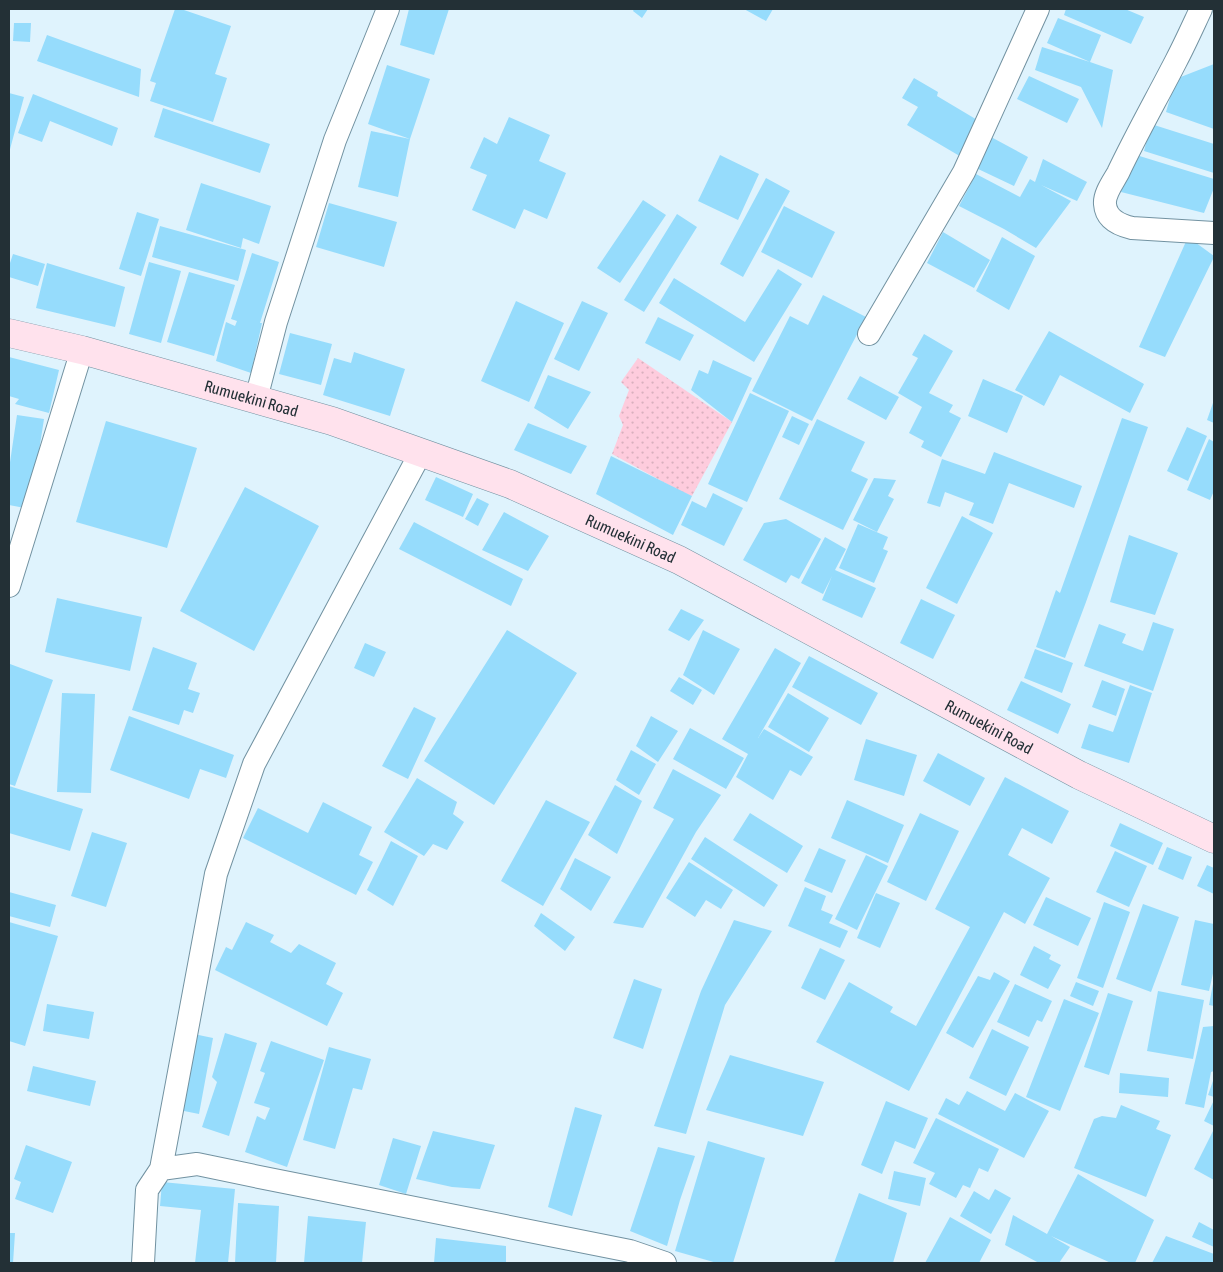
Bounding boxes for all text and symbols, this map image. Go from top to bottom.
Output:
street label: Rumuekini Road [202,376,300,420]
street label: Rumuekini Road [583,510,679,566]
street label: Rumuekini Road [942,696,1036,758]

